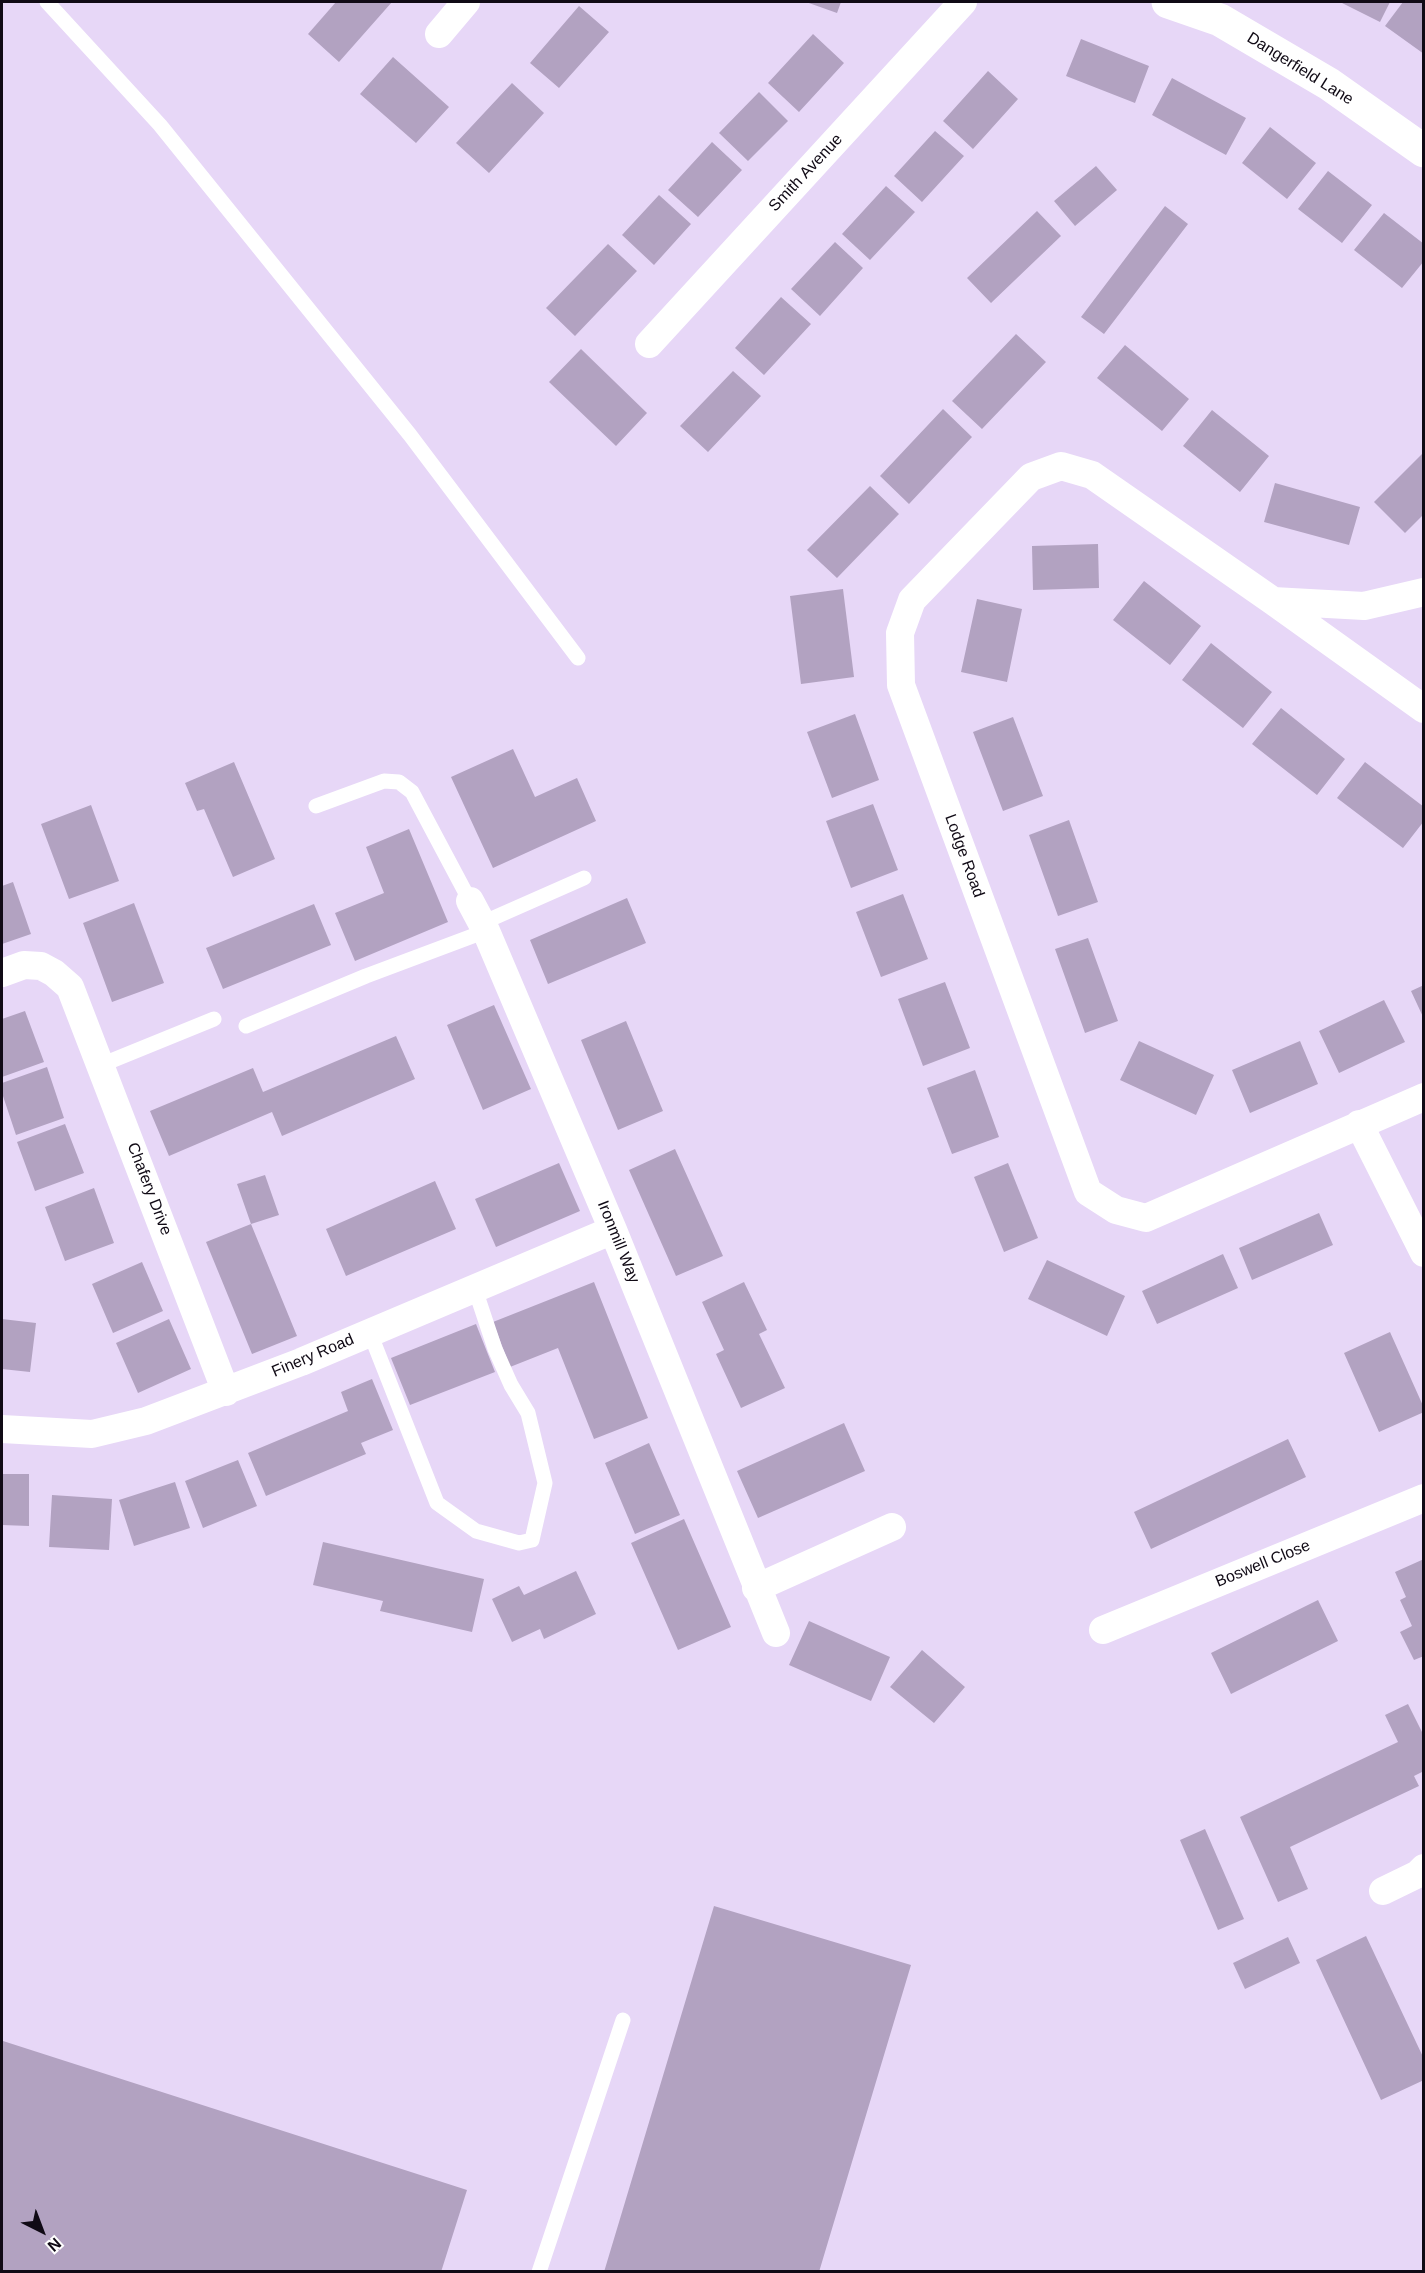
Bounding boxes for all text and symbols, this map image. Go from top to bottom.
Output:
street label: Dangerfield Lane [1243,29,1357,109]
street label: Smith Avenue [765,130,847,216]
street label: Lodge Road [940,812,988,900]
street label: Chafery Drive [123,1140,175,1238]
street label: Ironmill Way [593,1198,643,1286]
street label: Finery Road [269,1330,357,1382]
street label: Boswell Close [1213,1536,1313,1592]
north arrow [12,2201,72,2261]
text: N [44,2235,64,2255]

